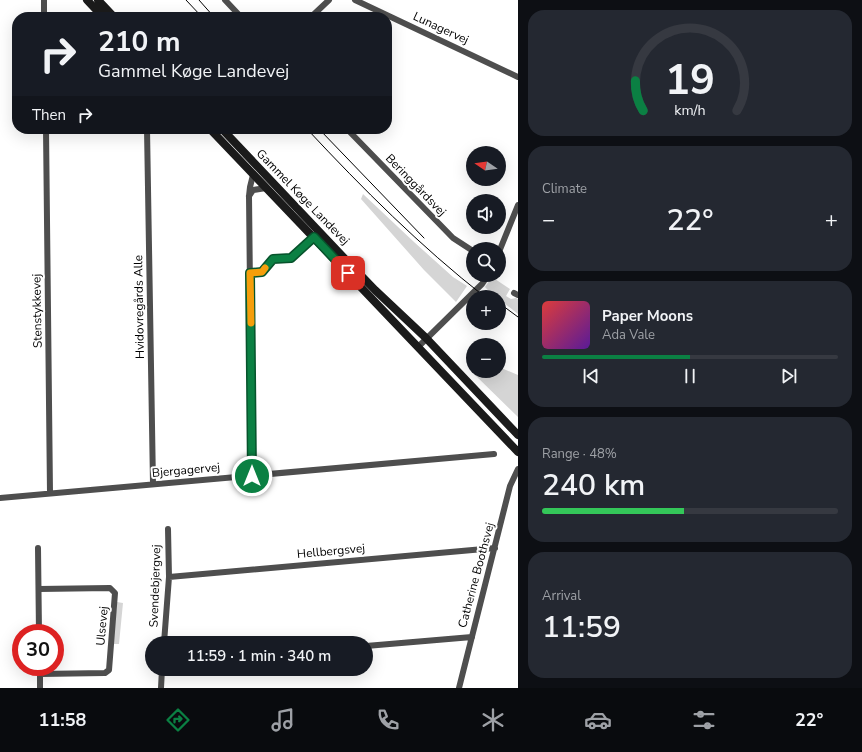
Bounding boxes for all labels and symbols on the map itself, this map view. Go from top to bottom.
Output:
street label: Lunagervej [411,8,472,48]
street label: Gammel Køge Landevej [253,146,353,249]
north arrow [466,146,506,186]
street label: Beringgårdsvej [382,150,450,220]
street label: Hvidovregårds Alle [130,255,148,359]
pin [331,256,365,290]
street label: Stenstykkevej [28,274,46,348]
position arrow [231,455,273,497]
street label: Bjergagervej [151,459,221,481]
street label: Catherine Boothsvej [454,520,498,629]
street label: Hellbergsvej [296,540,366,562]
street label: Svendebjergvej [146,544,164,628]
street label: Ulsevej [92,605,112,646]
speed limit sign: 30 [12,624,64,676]

